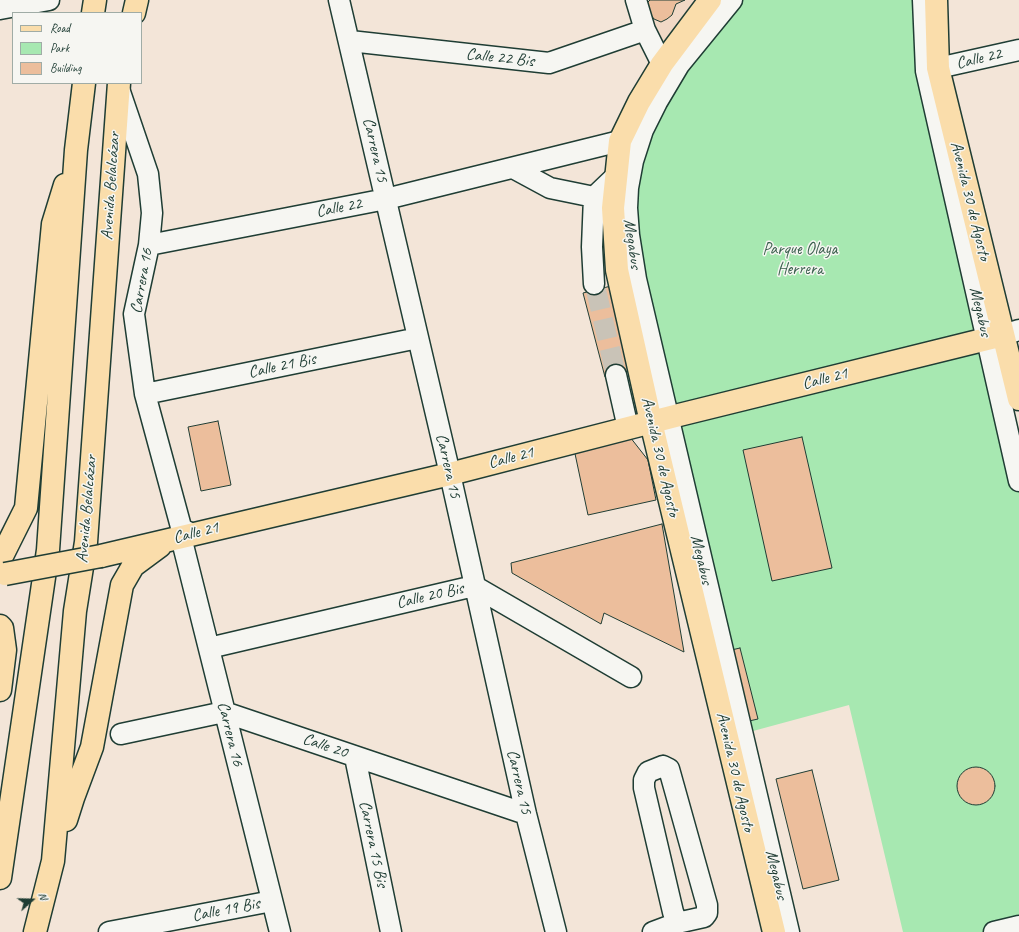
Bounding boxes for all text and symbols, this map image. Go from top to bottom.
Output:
legend [12,12,142,84]
text: Road [50,20,70,36]
text: Park [50,40,69,56]
street label: Calle 22 Bis [465,44,535,72]
street label: Calle 22 [954,44,1004,74]
text: Building [50,60,82,76]
street label: Carrera 15 [358,116,392,184]
street label: Avenida Belalcázar [97,131,125,241]
street label: Avenida 30 de Agosto [945,139,995,263]
street label: Calle 22 [314,194,364,222]
street label: Megabus [618,218,646,270]
park label: Parque Olaya Herrera [763,240,837,280]
street label: Carrera 16 [126,247,158,315]
street label: Megabus [964,285,996,339]
street label: Calle 21 Bis [247,349,317,383]
street label: Calle 21 [800,364,850,394]
street label: Avenida 30 de Agosto [636,395,684,519]
street label: Carrera 15 [431,432,465,500]
street label: Calle 21 [486,443,536,473]
street label: Avenida Belalcázar [72,454,102,564]
street label: Calle 21 [171,518,221,548]
street label: Megabus [685,533,717,587]
street label: Calle 20 Bis [394,578,466,614]
street label: Carrera 16 [212,700,248,768]
street label: Avenida 30 de Agosto [711,710,759,834]
street label: Calle 20 [300,729,350,763]
street label: Carrera 15 [502,748,536,816]
street label: Carrera 15 Bis [354,799,392,889]
street label: Megabus [760,848,792,902]
north arrow [12,880,52,920]
text: N [36,890,51,901]
street label: Calle 19 Bis [191,893,261,927]

